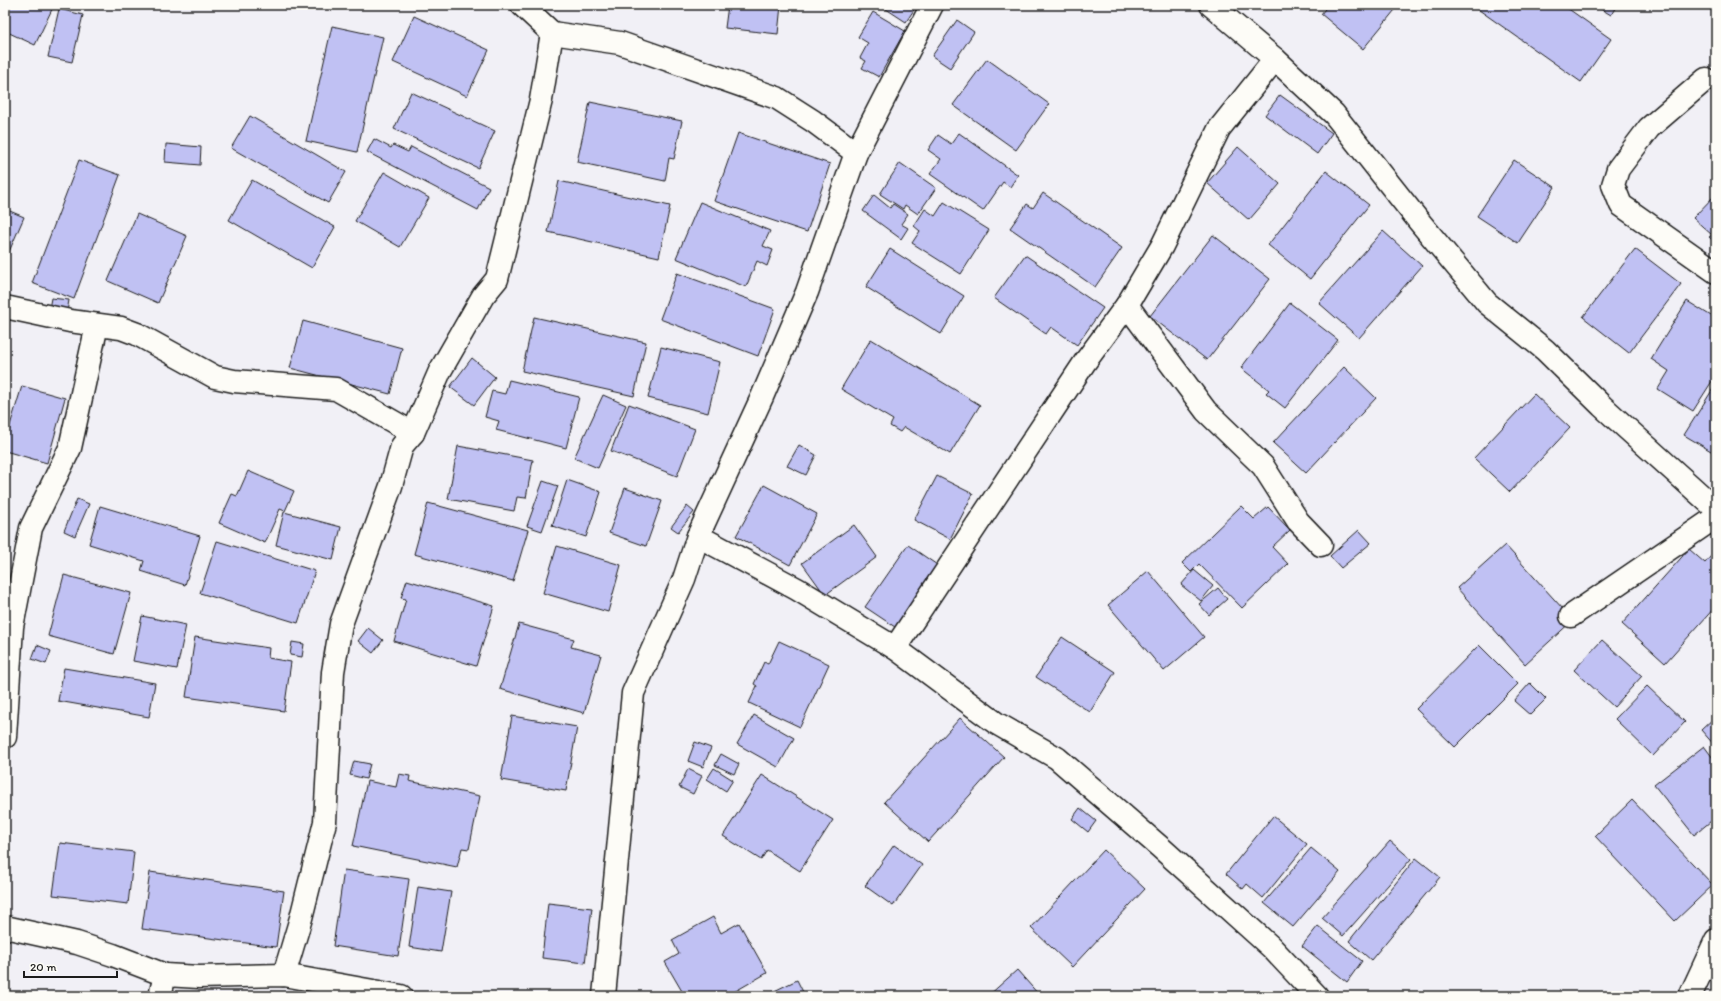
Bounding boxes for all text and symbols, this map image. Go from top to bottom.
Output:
scale bar [24,953,117,979]
text: 20 m [30,960,57,974]

